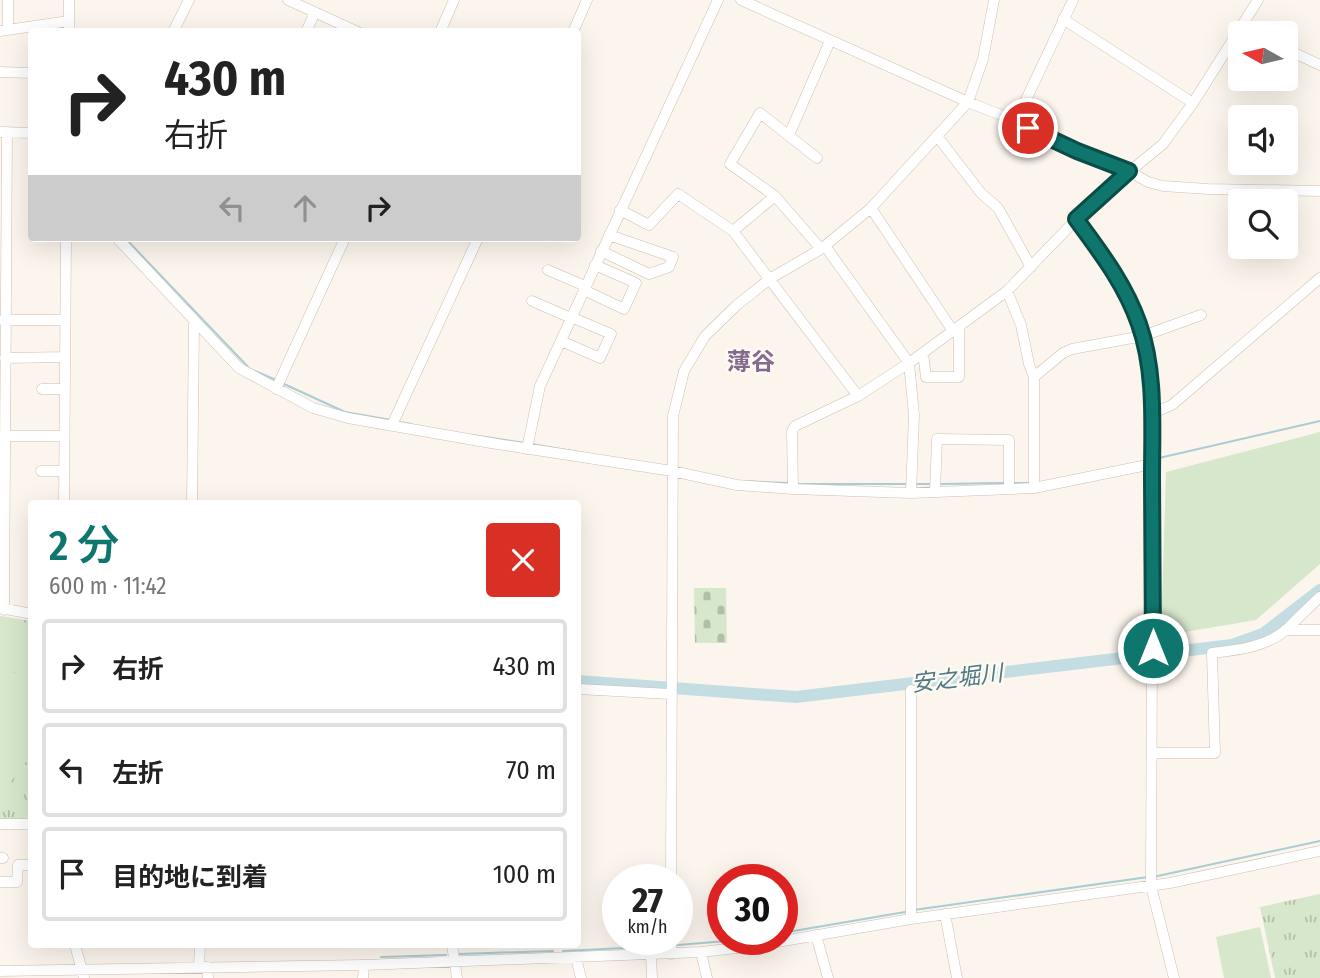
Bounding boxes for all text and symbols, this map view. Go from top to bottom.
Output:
north arrow [1228,21,1298,91]
map controls [1228,21,1298,259]
text: 430 m [164,49,286,108]
icon: right [49,56,140,147]
pin [998,98,1058,158]
button: sound [1228,105,1298,175]
icon: arrive [1009,109,1047,147]
text: 右折 [164,116,228,154]
icon: left [213,189,251,227]
icon: ahead [286,189,324,227]
icon: right [359,189,397,227]
button: search [1228,189,1298,259]
district label: 薄谷 [727,348,775,376]
text: 2 分 [49,521,119,571]
button: close [486,523,560,597]
text: 600 m · 11:42 [49,572,167,600]
position arrow [1116,611,1190,685]
icon: right [53,647,91,685]
text: 430 m [492,651,556,682]
text: 右折 [112,654,164,685]
water label: 安之堀川 [910,658,1007,698]
icon: left [53,751,91,789]
text: 70 m [506,755,556,786]
text: 左折 [112,758,164,789]
icon: arrive [53,855,91,893]
text: 100 m [493,859,556,890]
text: 目的地に到着 [112,862,268,893]
speed limit sign: 30 [707,864,798,955]
text: 27 [632,879,663,921]
text: km/h [627,916,668,938]

